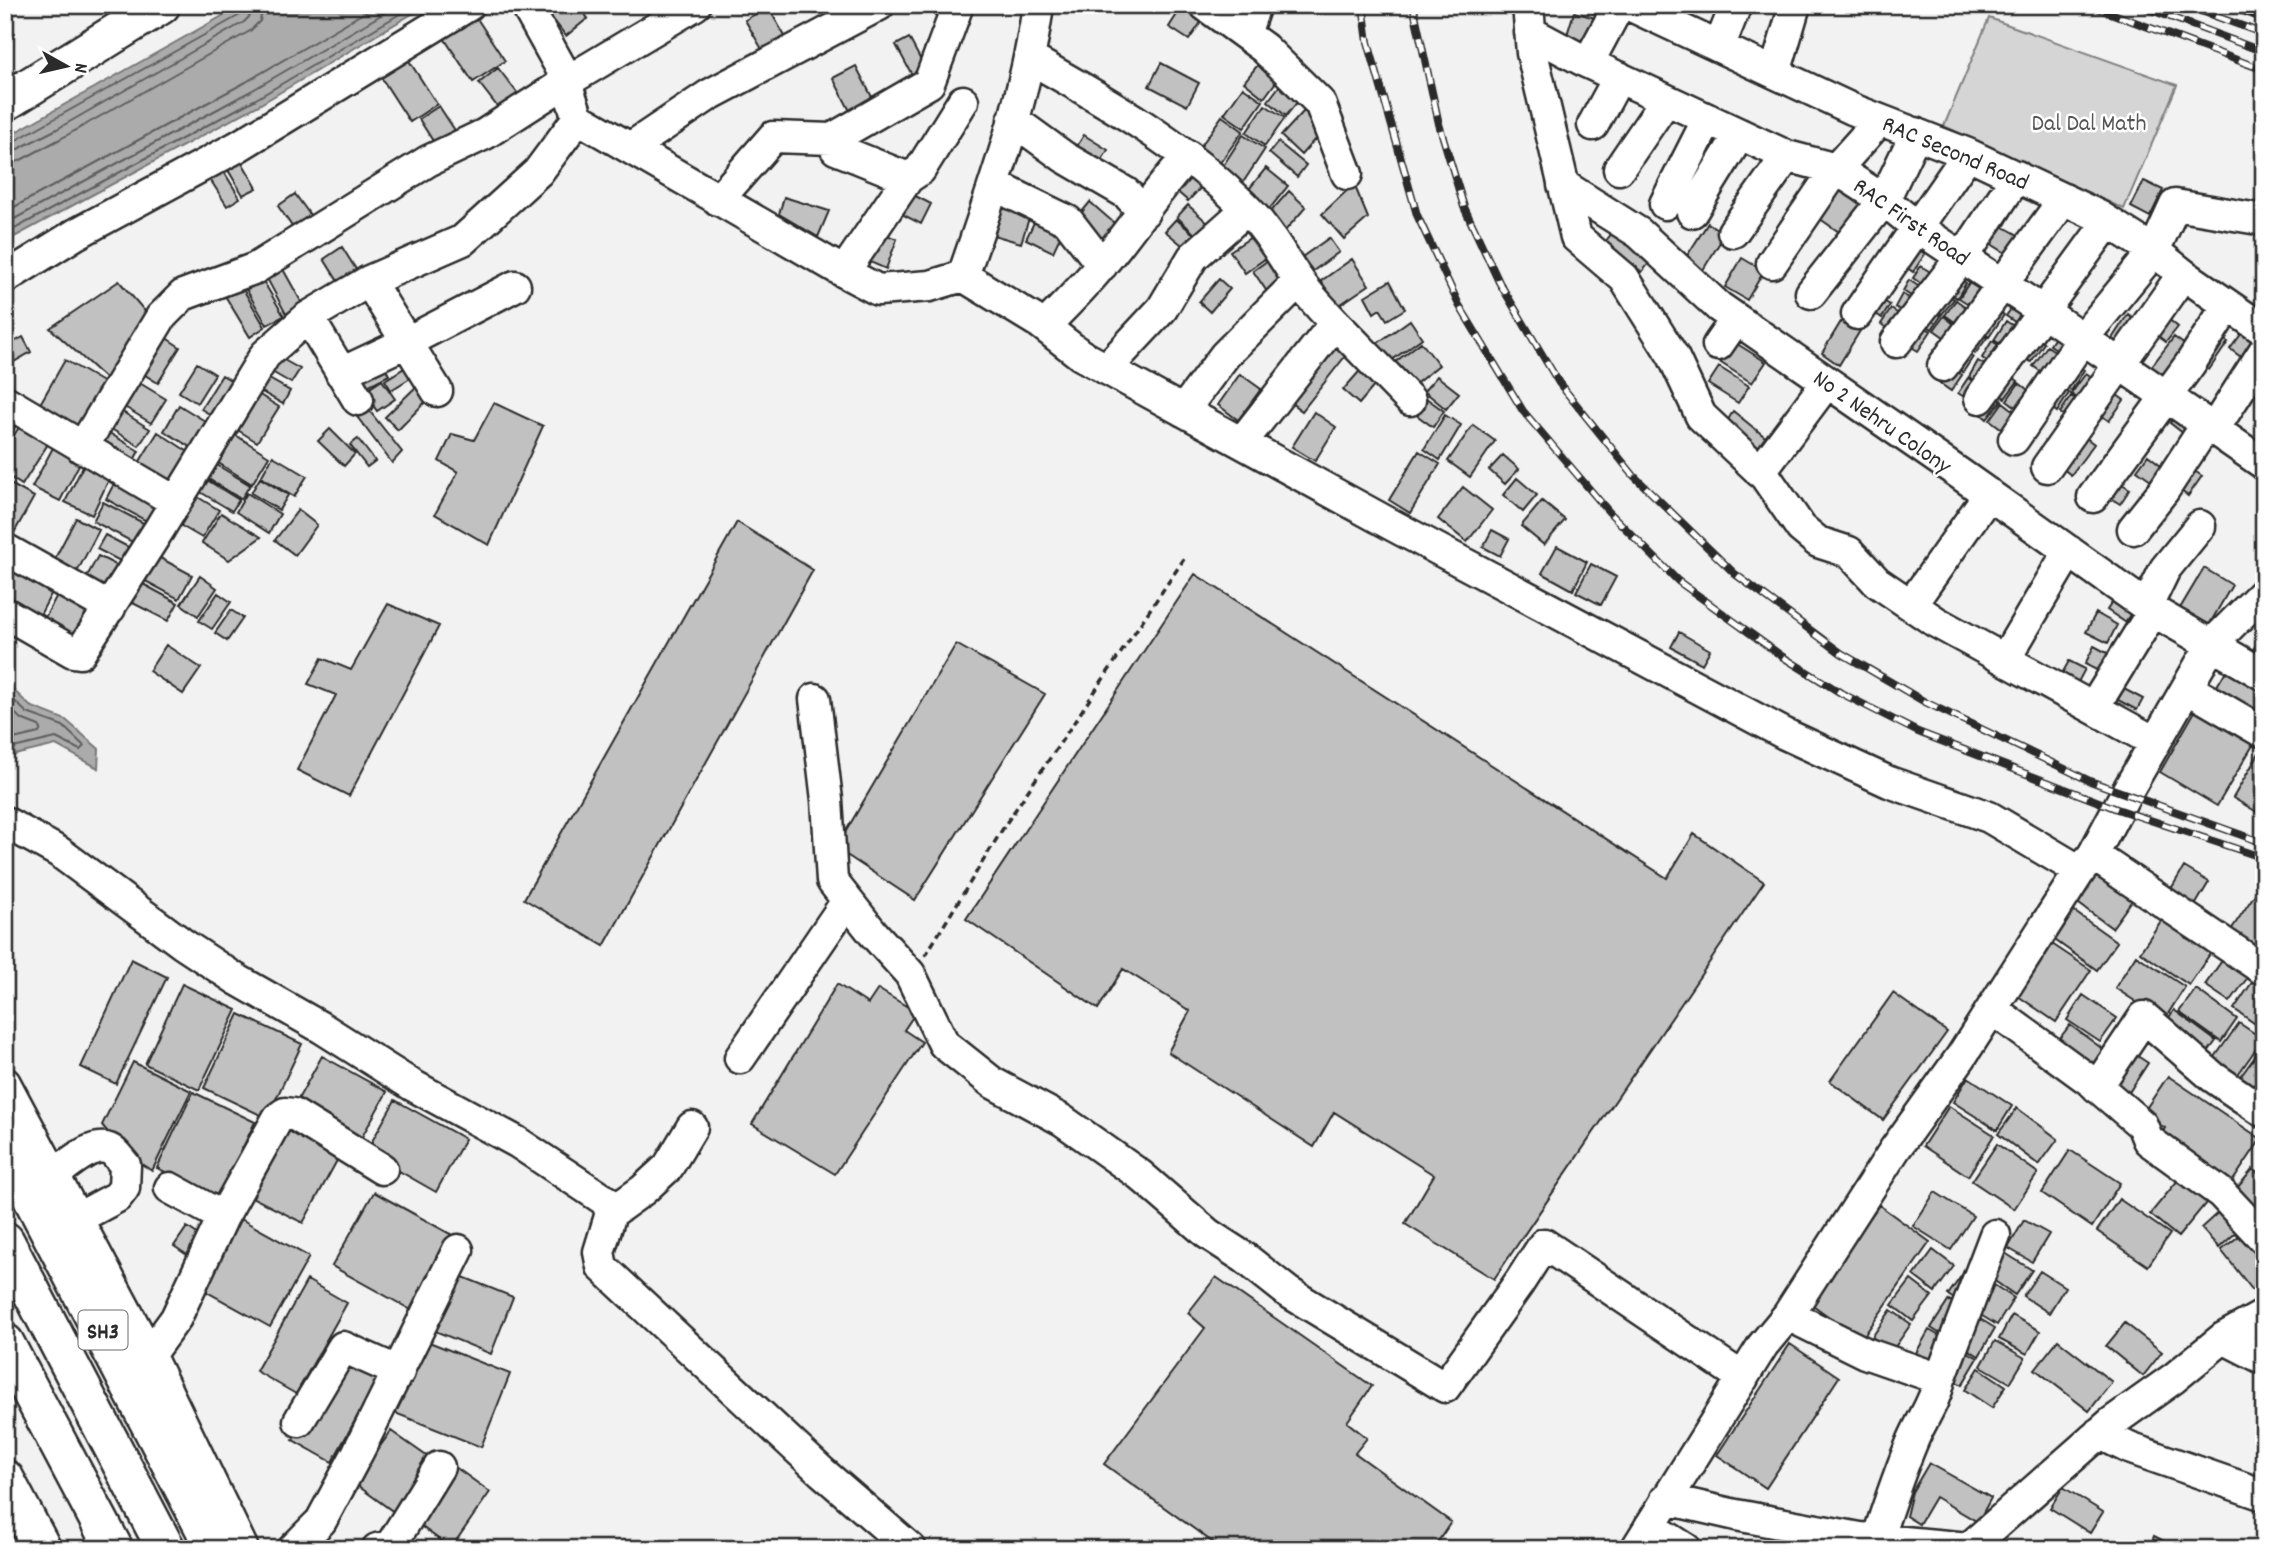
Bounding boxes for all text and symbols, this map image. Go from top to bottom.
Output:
north arrow [32,32,102,102]
text: N [65,61,93,74]
park label: Dal Dal Math [2032,108,2146,142]
street label: RAC Second Road [1876,109,2033,201]
street label: RAC First Road [1845,171,1976,276]
street label: No 2 Nehru Colony [1805,363,1958,485]
road number: SH3 [78,1310,128,1350]

